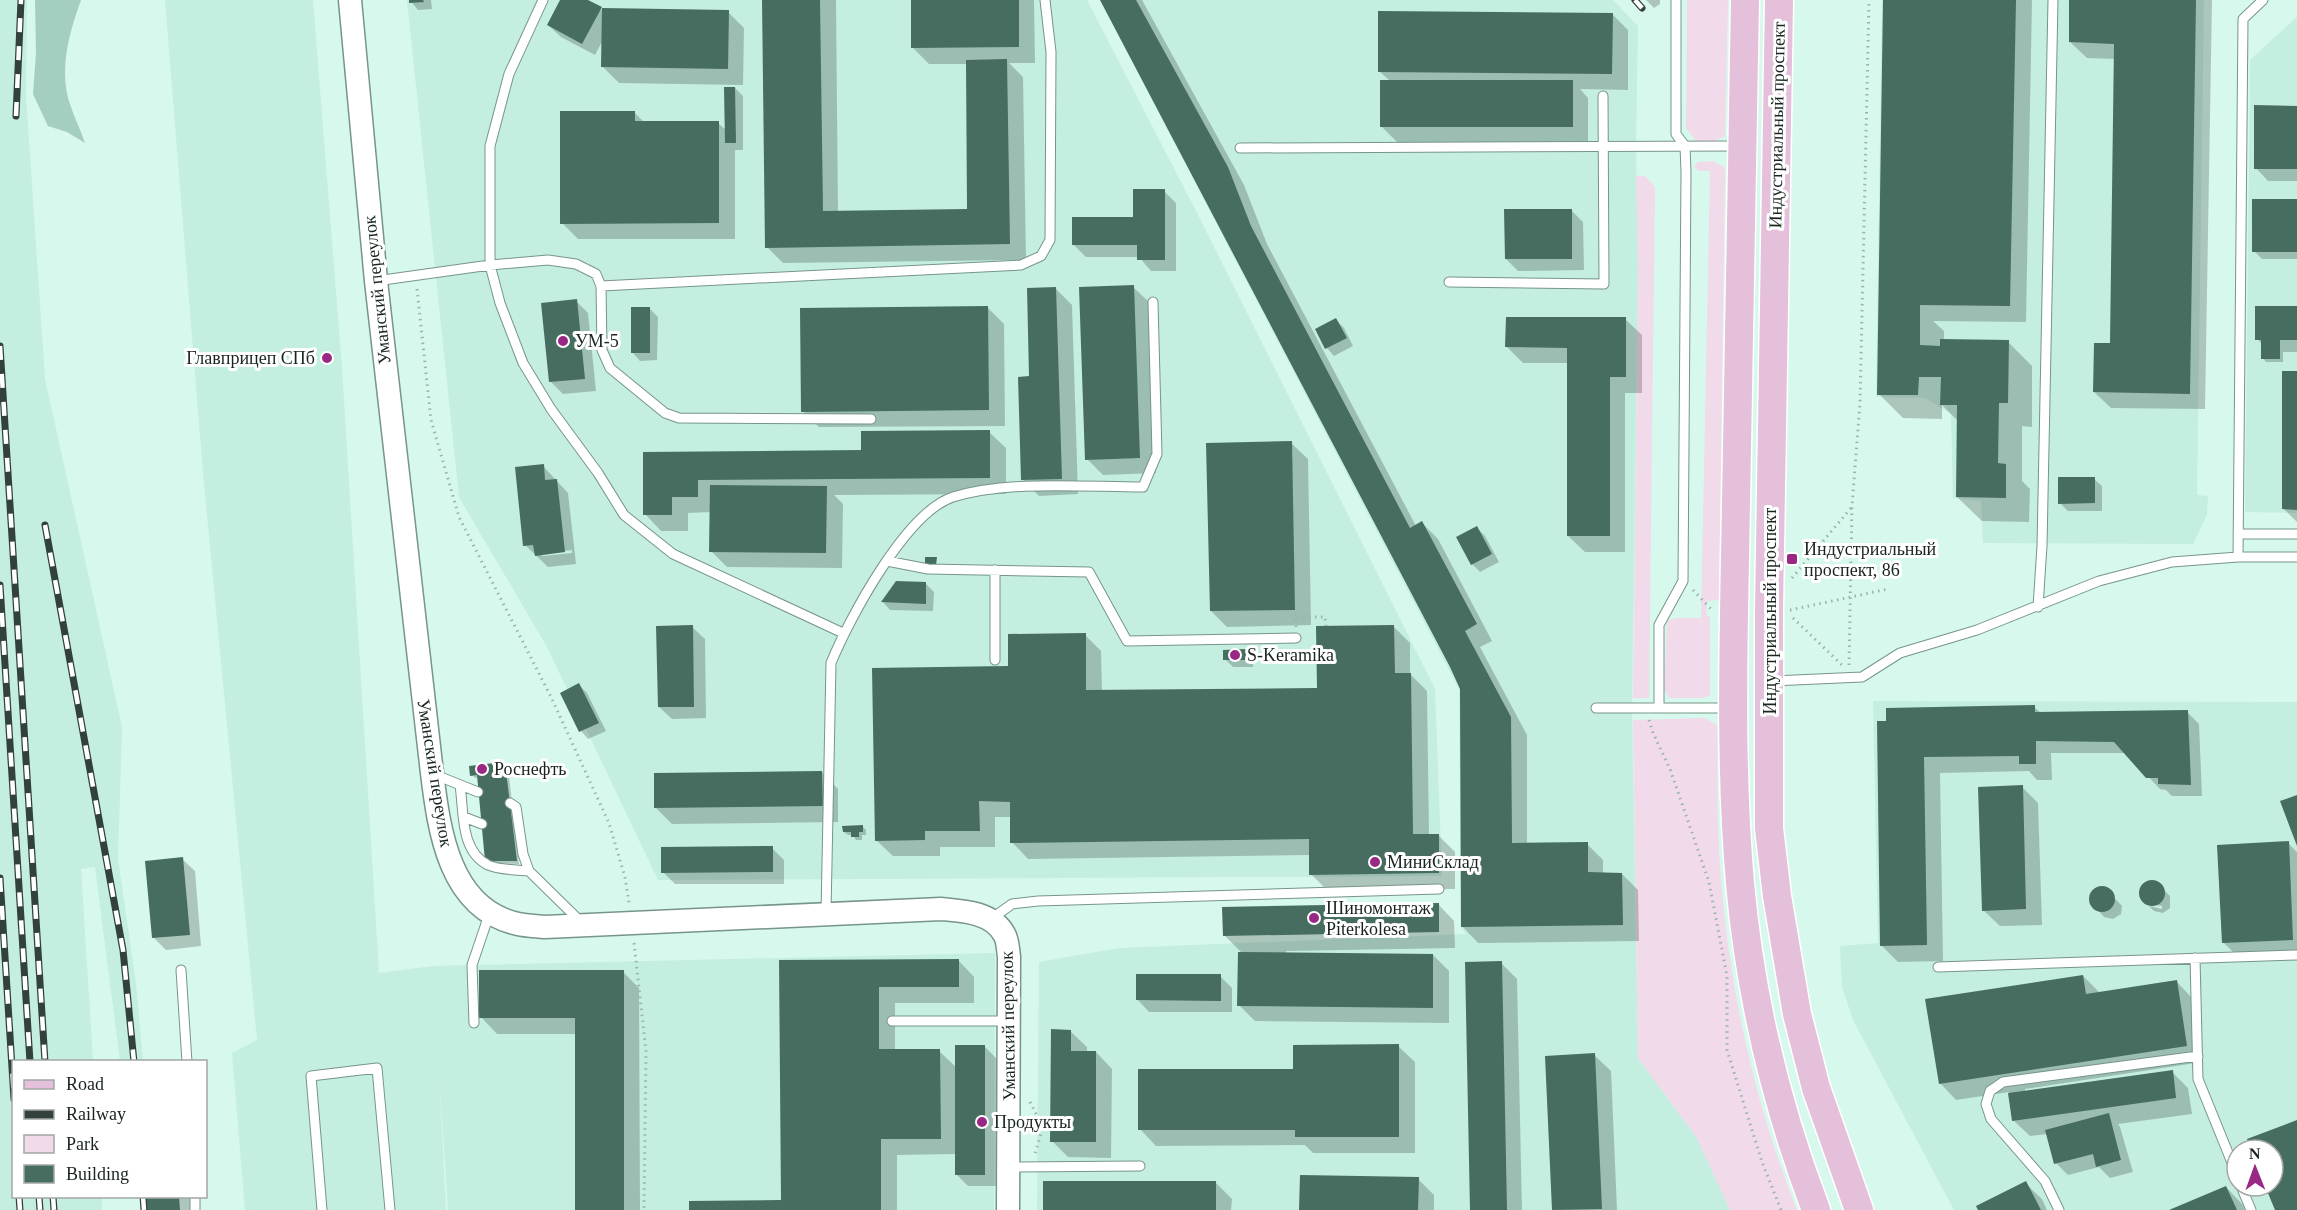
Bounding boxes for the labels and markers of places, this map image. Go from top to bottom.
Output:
place label: УМ-5 [575,331,619,351]
marker: УМ-5 [556,334,570,348]
place label: Главприцеп СПб [186,348,315,368]
marker: Главприцеп СПб [320,351,334,365]
place label: Индустриальный проспект, 86 [1804,539,1937,580]
marker: Индустриальный проспект, 86 [1785,552,1799,566]
place label: S-Keramika [1247,645,1334,665]
marker: S-Keramika [1228,648,1242,662]
place label: Роснефть [494,759,567,779]
marker: Роснефть [475,762,489,776]
place label: МиниСклад [1387,852,1479,872]
marker: МиниСклад [1368,855,1382,869]
place label: Шиномонтаж Piterkolesa [1326,898,1431,939]
marker: Шиномонтаж Piterkolesa [1307,911,1321,925]
place label: Продукты [994,1112,1071,1132]
marker: Продукты [975,1115,989,1129]

